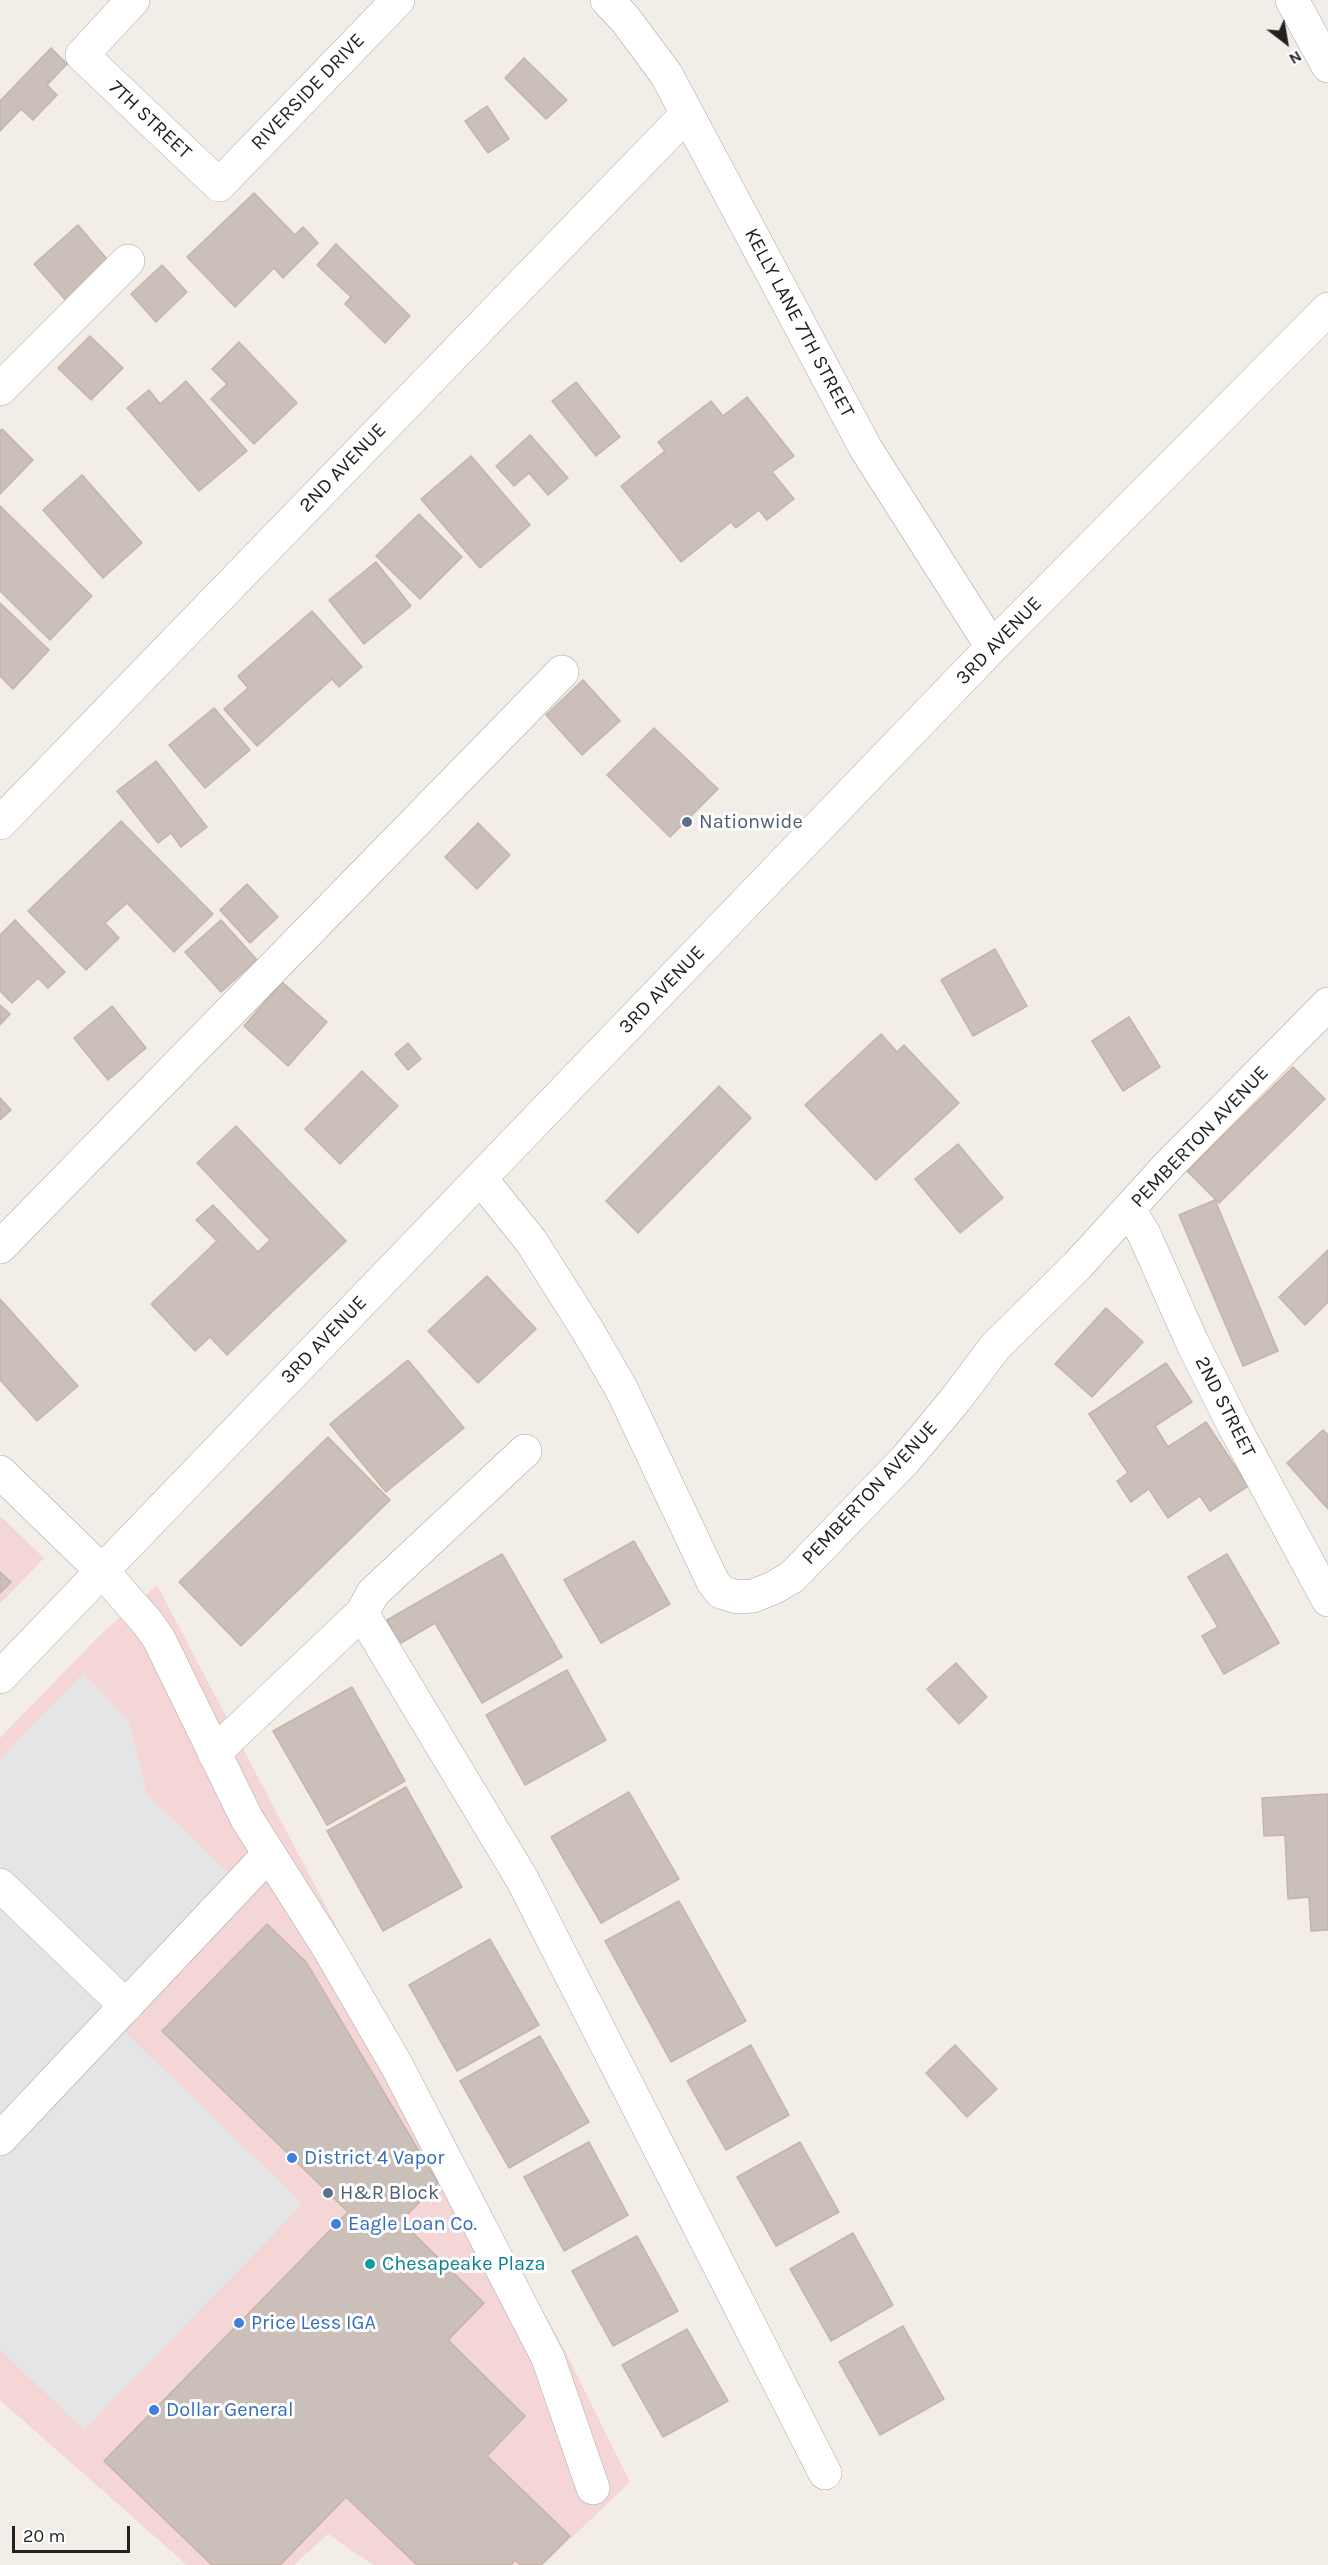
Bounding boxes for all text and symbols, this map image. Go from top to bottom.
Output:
north arrow [1256,12,1316,72]
street label: RIVERSIDE DRIVE [246,29,370,155]
text: N [1286,47,1305,69]
street label: 7TH STREET [104,76,196,164]
street label: KELLY LANE 7TH STREET [739,224,859,422]
street label: 2ND AVENUE [295,418,391,518]
street label: 3RD AVENUE [951,592,1047,690]
place label: Nationwide [699,810,803,834]
marker: Nationwide [680,815,694,829]
street label: 3RD AVENUE [614,941,710,1039]
street label: PEMBERTON AVENUE [1126,1061,1274,1213]
street label: 3RD AVENUE [276,1291,372,1389]
street label: 2ND STREET [1189,1353,1261,1461]
street label: PEMBERTON AVENUE [797,1416,943,1570]
place label: District 4 Vapor [304,2146,444,2170]
marker: District 4 Vapor [285,2151,299,2165]
place label: H&R Block [340,2181,439,2205]
marker: H&R Block [321,2186,335,2200]
place label: Eagle Loan Co. [348,2212,477,2236]
marker: Eagle Loan Co. [329,2217,343,2231]
place label: Chesapeake Plaza [382,2252,546,2276]
marker: Chesapeake Plaza [363,2257,377,2271]
place label: Price Less IGA [251,2311,376,2335]
marker: Price Less IGA [232,2316,246,2330]
place label: Dollar General [166,2398,294,2422]
marker: Dollar General [147,2403,161,2417]
scale bar [15,2514,134,2552]
text: 20 m [23,2525,65,2547]

